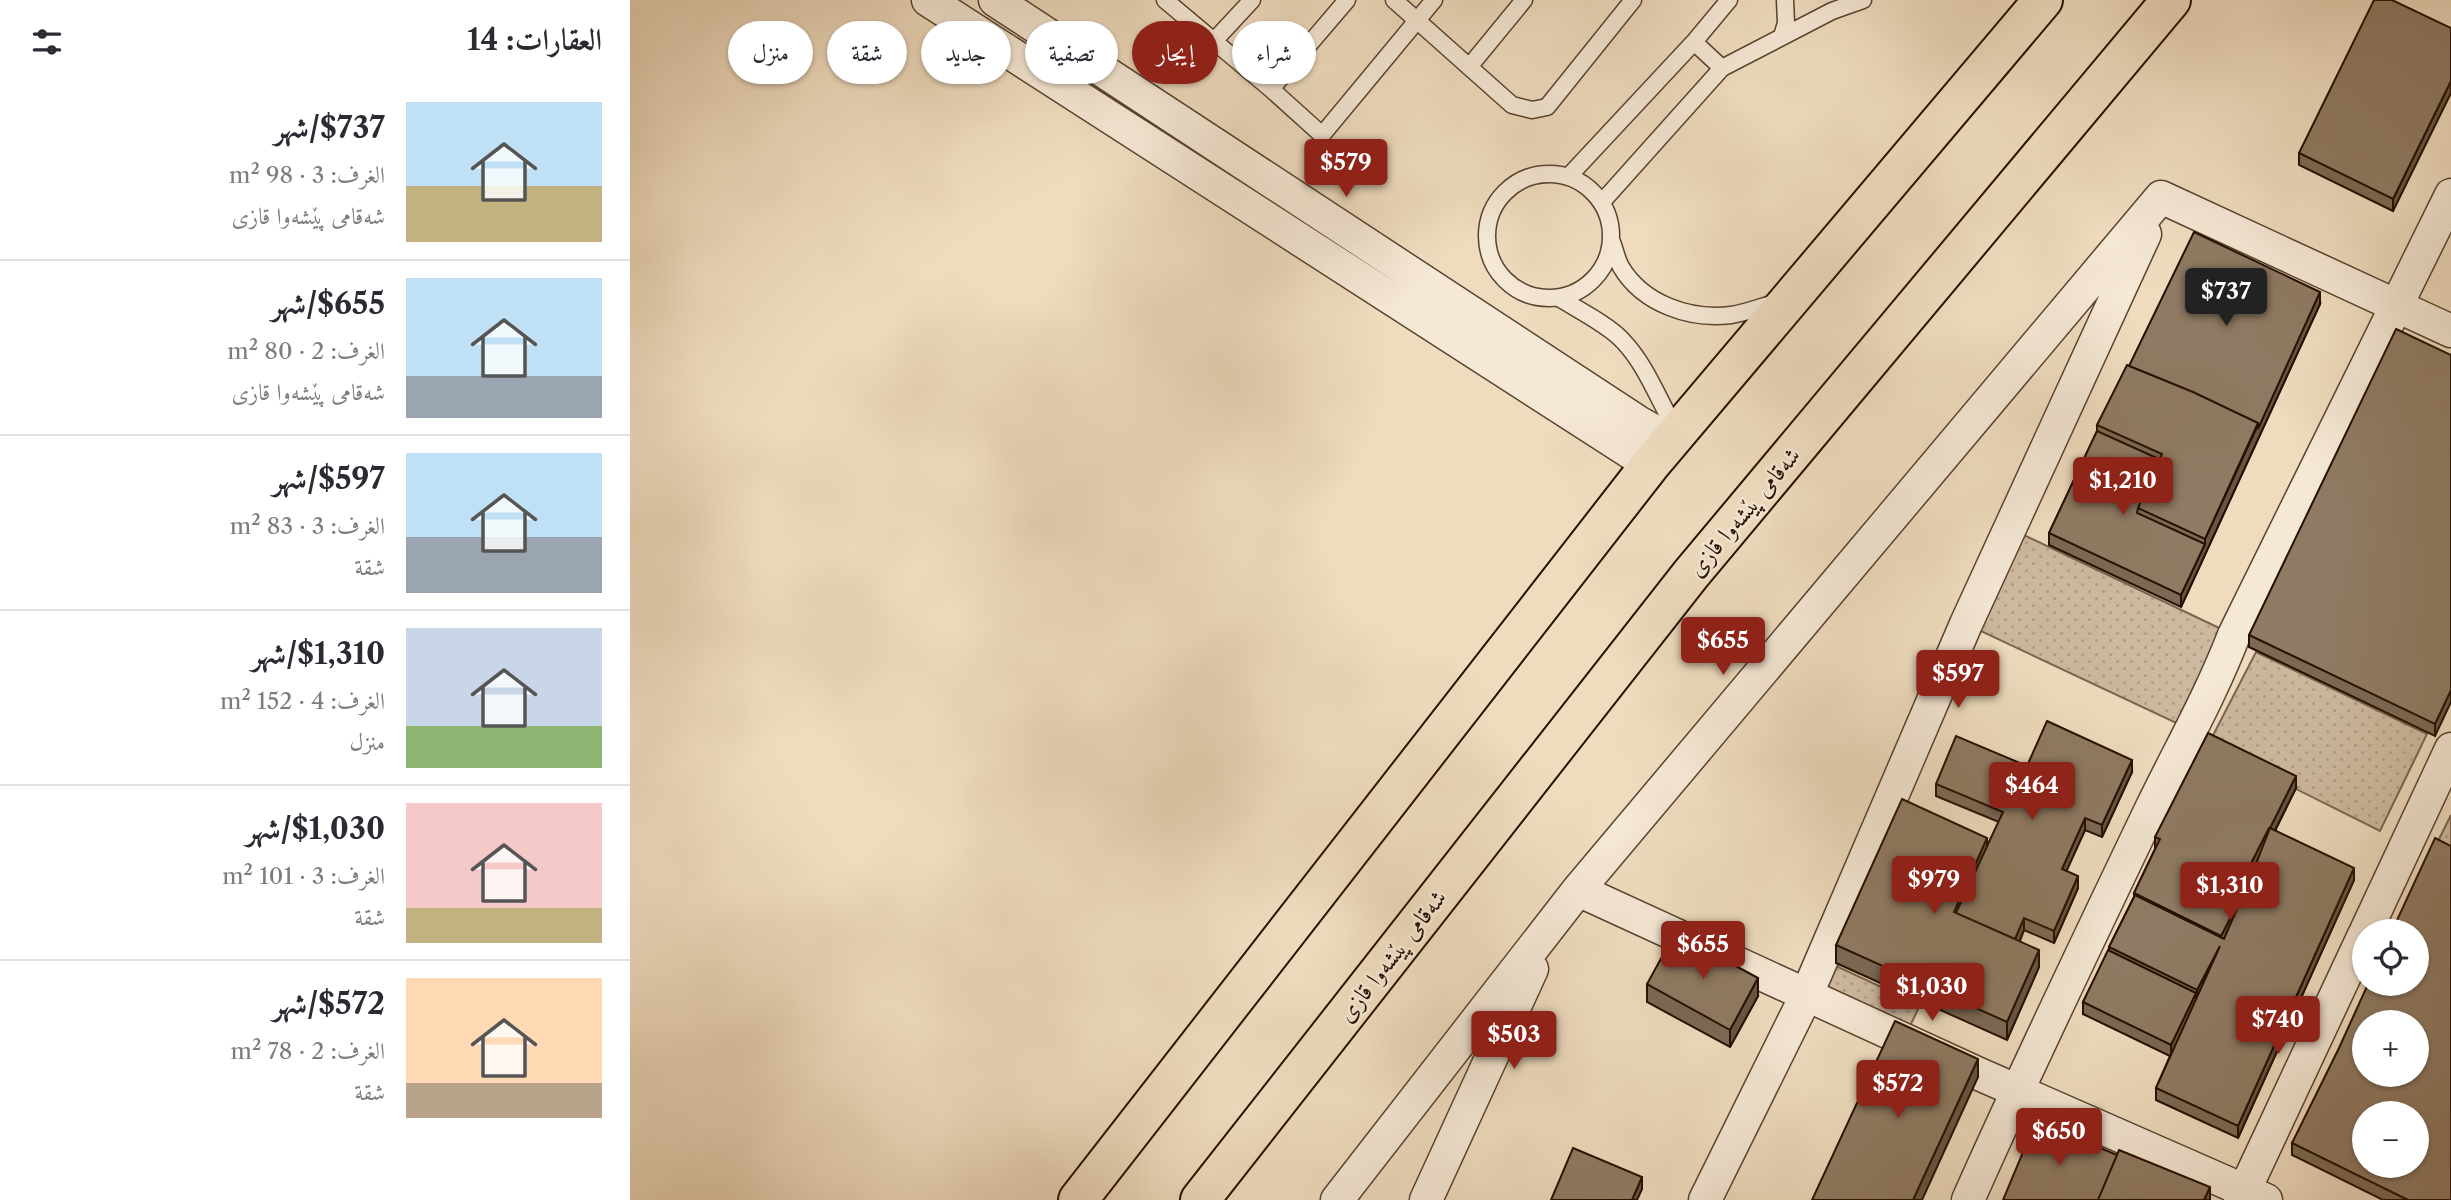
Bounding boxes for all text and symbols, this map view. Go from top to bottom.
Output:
text: العقارات: 14 [467,21,602,58]
chip: منزل [728,21,813,84]
chip: شقة [827,21,907,84]
chip: جديد [921,21,1011,84]
chip: تصفية [1025,21,1118,84]
chip: إيجار [1132,21,1218,84]
chip: شراء [1232,21,1316,84]
icon: filters [28,23,66,61]
text: $737/شهر [274,109,385,146]
icon: home [462,130,546,214]
pin: $579 [1305,140,1387,199]
text: $579 [1320,148,1372,176]
text: الغرف: 3 · 98 m² [229,161,385,189]
text: شەقامی پێشەوا قازی [232,202,385,230]
pin: $737 [2185,268,2267,328]
text: $737 [2201,277,2251,305]
text: $655/شهر [272,285,385,322]
icon: home [462,306,546,390]
text: الغرف: 2 · 80 m² [227,337,385,365]
text: شەقامی پێشەوا قازی [232,378,385,406]
street label: شەقامی پێشەوا قازی [1681,441,1808,584]
pin: $1,210 [2066,458,2180,517]
text: $597/شهر [273,460,385,497]
text: $1,210 [2089,466,2157,494]
icon: home [462,481,546,565]
text: الغرف: 3 · 83 m² [230,512,385,540]
text: شقة [355,553,385,581]
pin: $655 [1682,618,1764,677]
text: $655 [1697,626,1749,654]
text: $1,310/شهر [252,635,385,672]
pin: $597 [1917,650,1999,710]
icon: home [462,656,546,740]
text: $597 [1932,659,1984,687]
text: الغرف: 4 · 152 m² [220,687,385,715]
text: منزل [350,728,385,756]
pin: $464 [1991,762,2073,822]
text: $464 [2005,771,2059,799]
text: $1,030/شهر [246,810,385,847]
icon: home [462,831,546,915]
pin: $979 [1893,856,1975,916]
text: الغرف: 3 · 101 m² [222,862,385,890]
pin: $1,310 [2173,862,2287,922]
text: $979 [1908,865,1960,893]
text: $1,310 [2196,871,2264,899]
street label: شەقامی پێشەوا قازی [1331,884,1454,1029]
text: شقة [355,903,385,931]
map controls [2352,919,2429,1178]
button: locate [2352,919,2429,996]
pin: $655 [1662,922,1744,981]
text: $655 [1677,930,1729,958]
pin: $1,030 [1875,964,1989,1023]
text: $1,030 [1896,972,1968,1000]
text: $572/شهر [273,985,385,1022]
pin: $740 [2237,996,2319,1056]
text: $740 [2252,1005,2304,1033]
icon: home [462,1006,546,1090]
button: + [2352,1010,2429,1087]
pin: $503 [1473,1012,1555,1071]
text: $503 [1487,1020,1541,1048]
text: الغرف: 2 · 78 m² [231,1037,385,1065]
pin: $572 [1857,1060,1939,1120]
text: $572 [1872,1069,1924,1097]
text: شقة [355,1078,385,1106]
button: − [2352,1101,2429,1178]
pin: $650 [2018,1108,2100,1168]
text: $650 [2032,1117,2086,1145]

